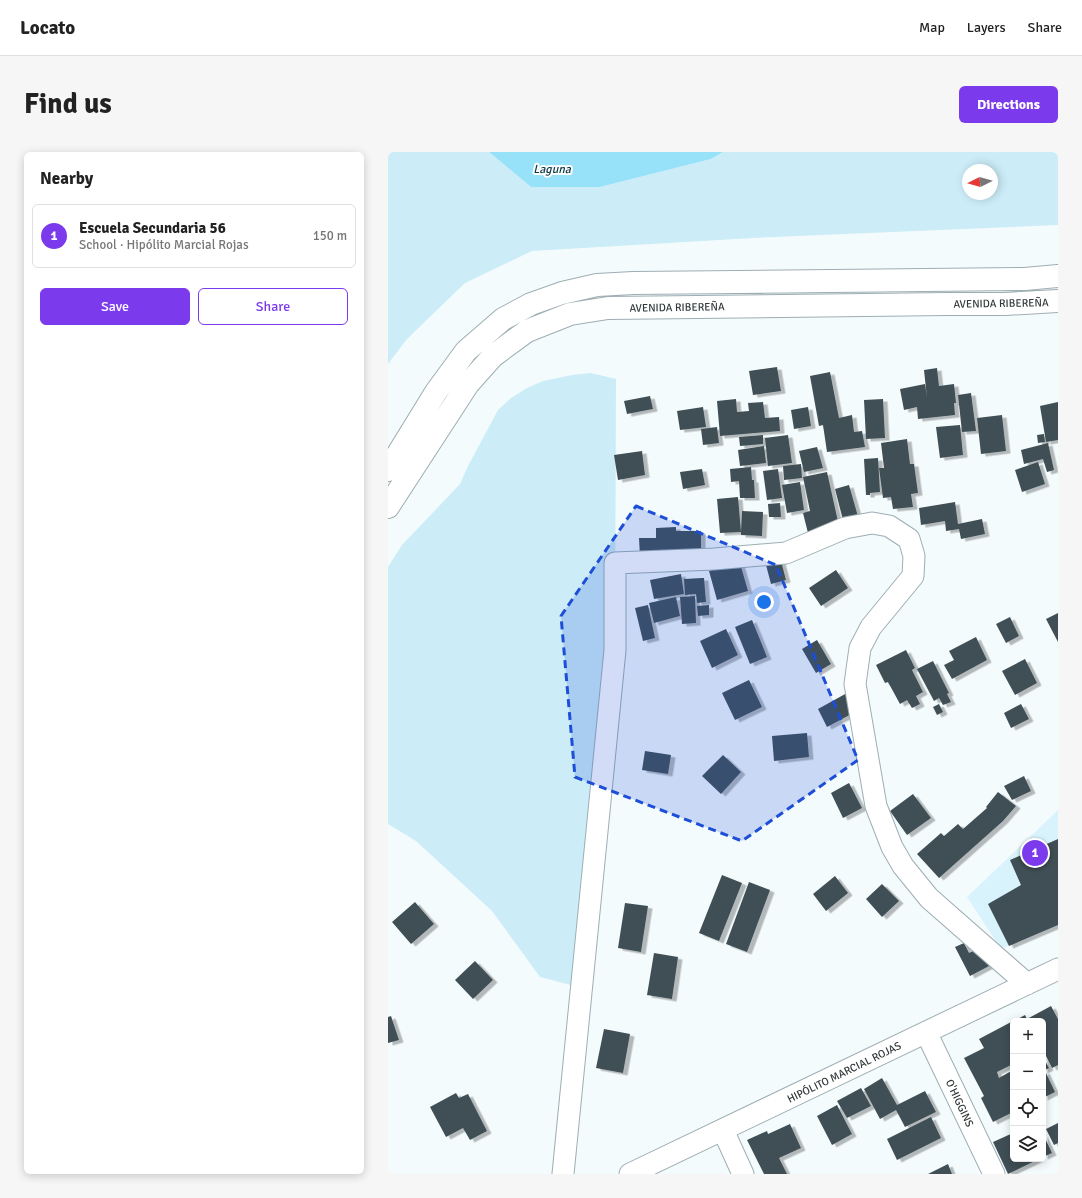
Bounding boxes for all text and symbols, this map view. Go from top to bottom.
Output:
text: Locato [20,16,75,40]
text: Map [919,19,945,36]
text: Layers [967,19,1006,36]
text: Share [1028,19,1062,36]
button: Directions [959,86,1058,123]
text: Find us [24,87,112,121]
water label: Laguna [533,162,572,177]
north arrow [962,164,998,200]
text: Nearby [40,168,93,189]
text: Escuela Secundaria 56 [79,219,226,237]
text: 1 [50,228,58,244]
text: 150 m [313,228,347,244]
text: School · Hipólito Marcial Rojas [79,237,249,253]
button: Save [40,288,190,325]
button: Share [198,288,348,325]
street label: AVENIDA RIBEREÑA [953,296,1049,311]
street label: AVENIDA RIBEREÑA [629,300,725,315]
your location [754,592,774,612]
pin: 1 [1022,838,1048,868]
map controls [1010,1018,1046,1162]
button: + [1010,1018,1046,1054]
street label: HIPÓLITO MARCIAL ROJAS [785,1038,903,1106]
button: − [1010,1054,1046,1090]
street label: O'HIGGINS [943,1077,976,1129]
button: locate [1010,1090,1046,1126]
button: layers [1010,1126,1046,1162]

